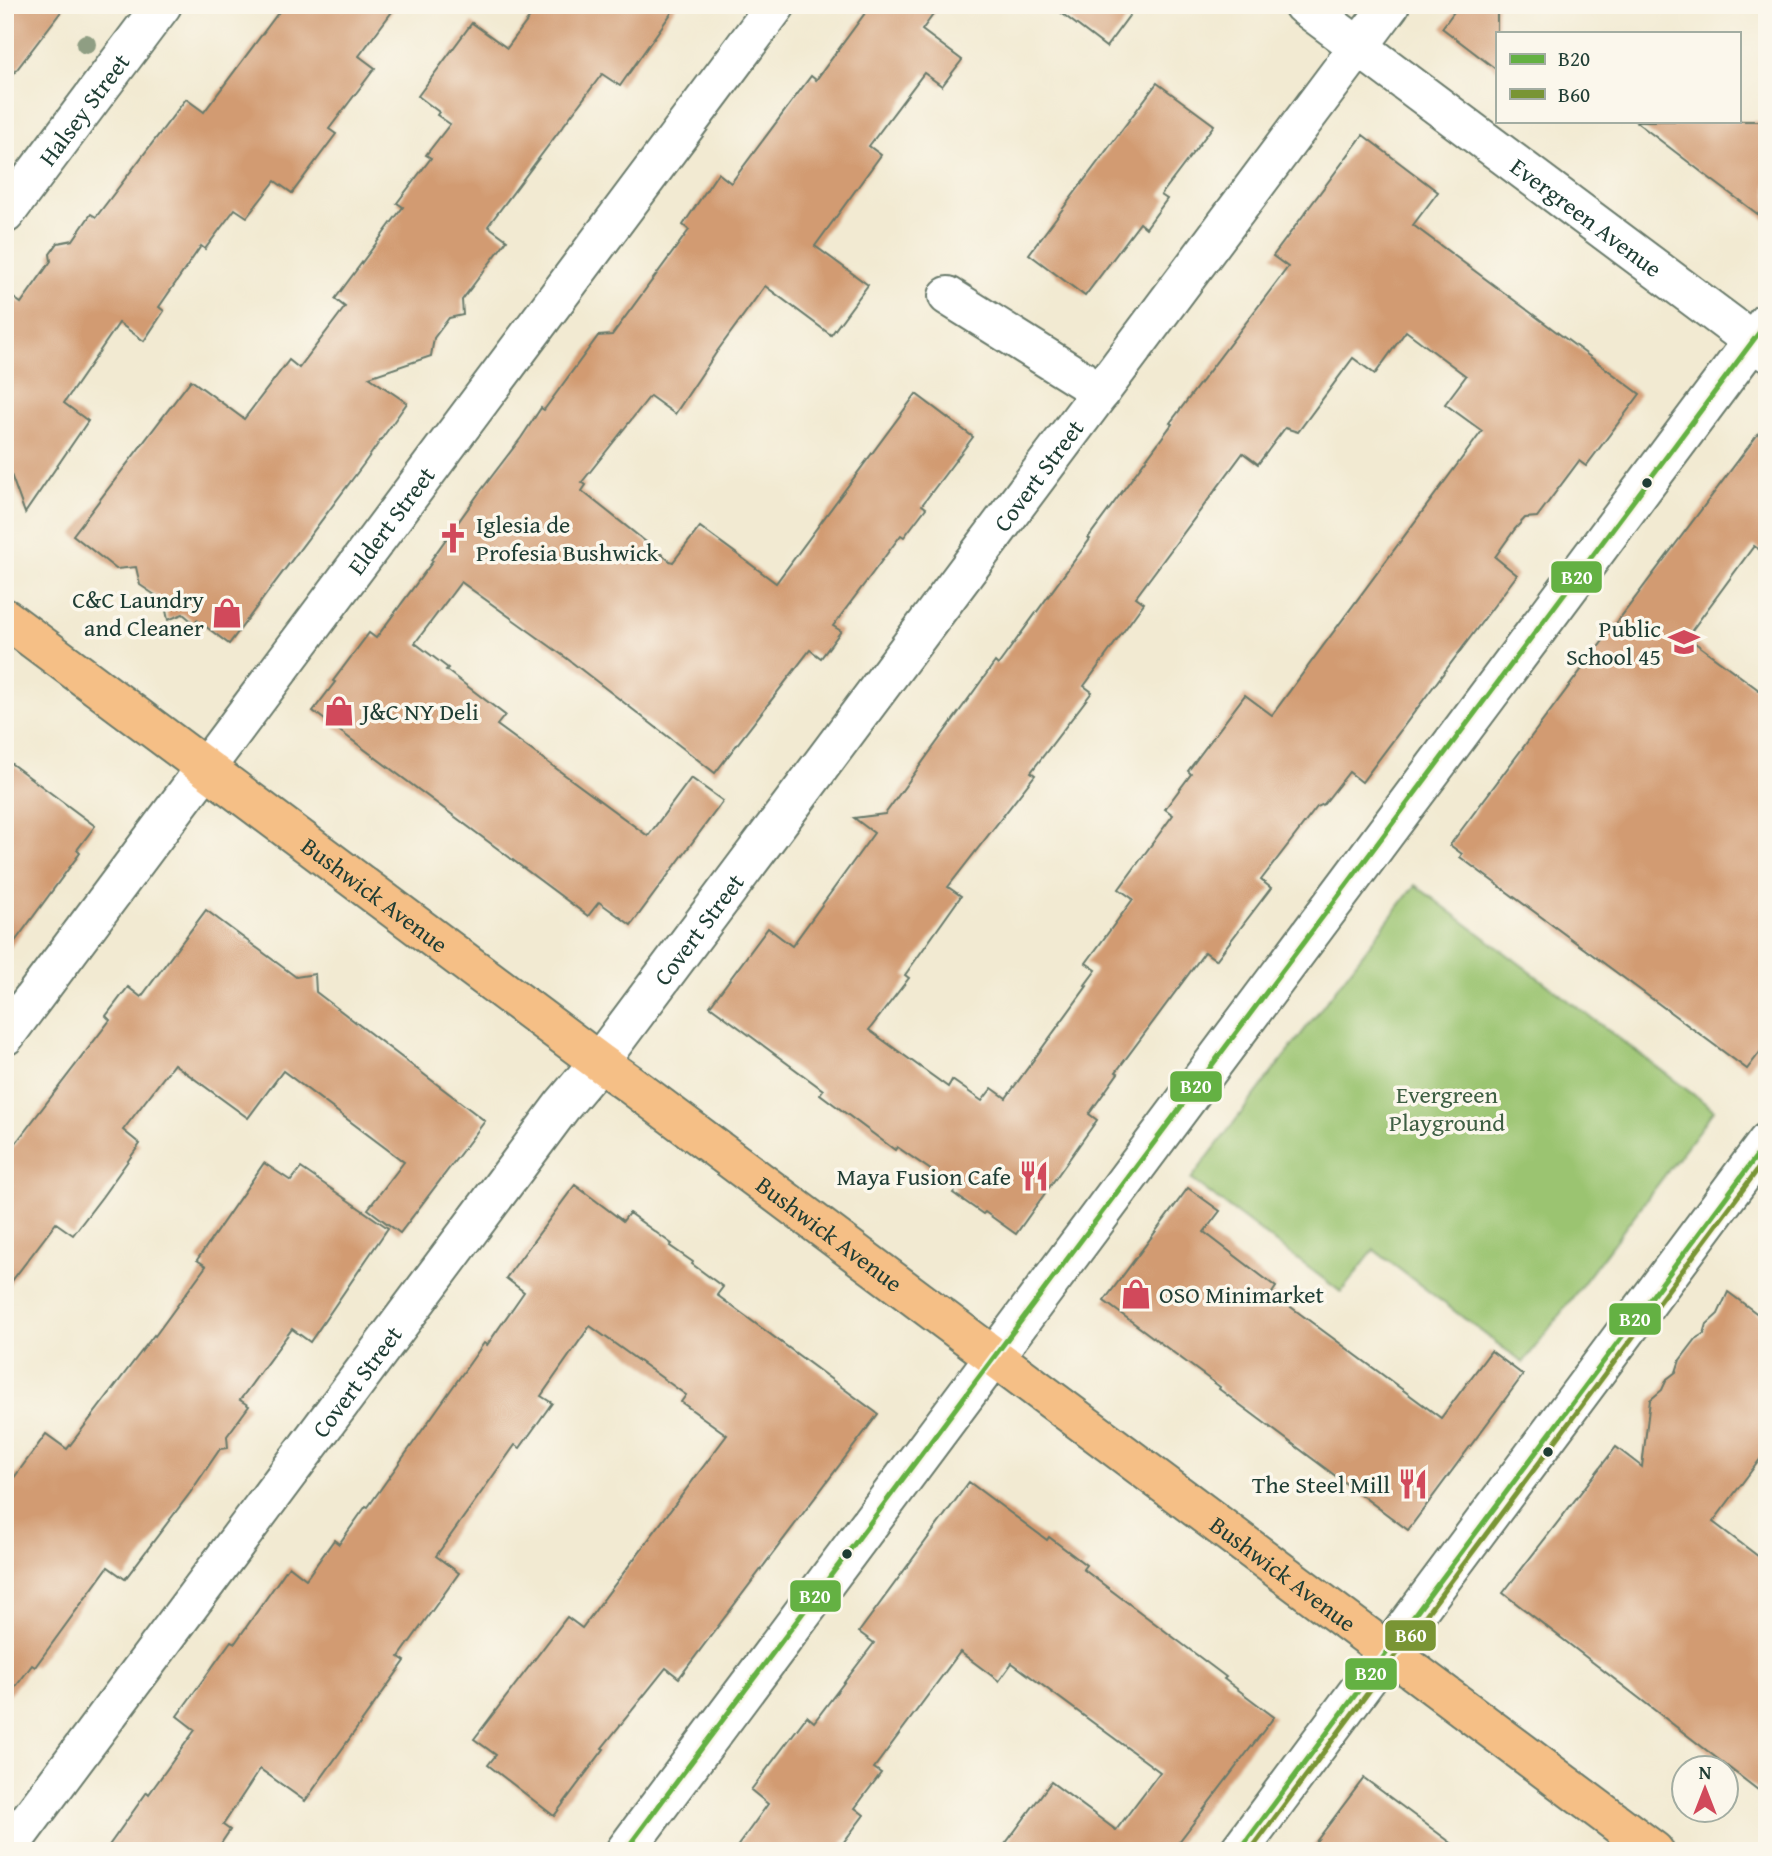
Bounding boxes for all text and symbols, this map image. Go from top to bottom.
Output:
legend [1496,32,1740,122]
text: B20 [1558,43,1590,74]
street label: Halsey Street [30,45,138,173]
text: B60 [1558,79,1590,110]
street label: Evergreen Avenue [1503,149,1670,285]
street label: Covert Street [985,412,1092,538]
street label: Eldert Street [339,458,443,582]
unlabelled marker [1640,476,1654,490]
place label: Iglesia de Profesia Bushwick [476,507,659,570]
church icon: Iglesia de Profesia Bushwick [436,521,470,555]
line badge: B20 [1550,560,1603,594]
text: B20 [1561,563,1593,591]
place label: C&C Laundry and Cleaner [72,582,204,645]
shop icon: C&C Laundry and Cleaner [210,596,244,630]
place label: Public School 45 [1566,611,1661,674]
school or university icon: Public School 45 [1667,625,1701,659]
shop icon: J&C NY Deli [322,694,356,728]
place label: J&C NY Deli [359,694,479,729]
street label: Bushwick Avenue [295,828,456,961]
street label: Covert Street [645,865,752,992]
line badge: B20 [1169,1070,1223,1103]
text: B20 [1180,1072,1212,1100]
park label: Evergreen Playground [1389,1077,1505,1140]
place label: Maya Fusion Cafe [836,1159,1011,1194]
restaurant icon: Maya Fusion Cafe [1017,1159,1051,1193]
street label: Bushwick Avenue [749,1167,910,1300]
shop icon: OSO Minimarket [1119,1277,1153,1311]
place label: OSO Minimarket [1159,1277,1325,1312]
line badge: B20 [1608,1302,1662,1336]
text: B20 [1619,1305,1651,1333]
street label: Covert Street [303,1318,410,1445]
unlabelled marker [1541,1445,1555,1459]
place label: The Steel Mill [1252,1467,1390,1502]
restaurant icon: The Steel Mill [1396,1467,1430,1501]
street label: Bushwick Avenue [1203,1507,1364,1640]
unlabelled marker [840,1547,854,1561]
line badge: B20 [789,1579,842,1613]
text: B20 [799,1582,831,1610]
line badge: B60 [1384,1619,1437,1652]
text: B60 [1395,1621,1427,1649]
line badge: B20 [1344,1657,1398,1691]
text: B20 [1355,1659,1387,1687]
north arrow [1670,1755,1740,1825]
text: N [1699,1758,1712,1786]

